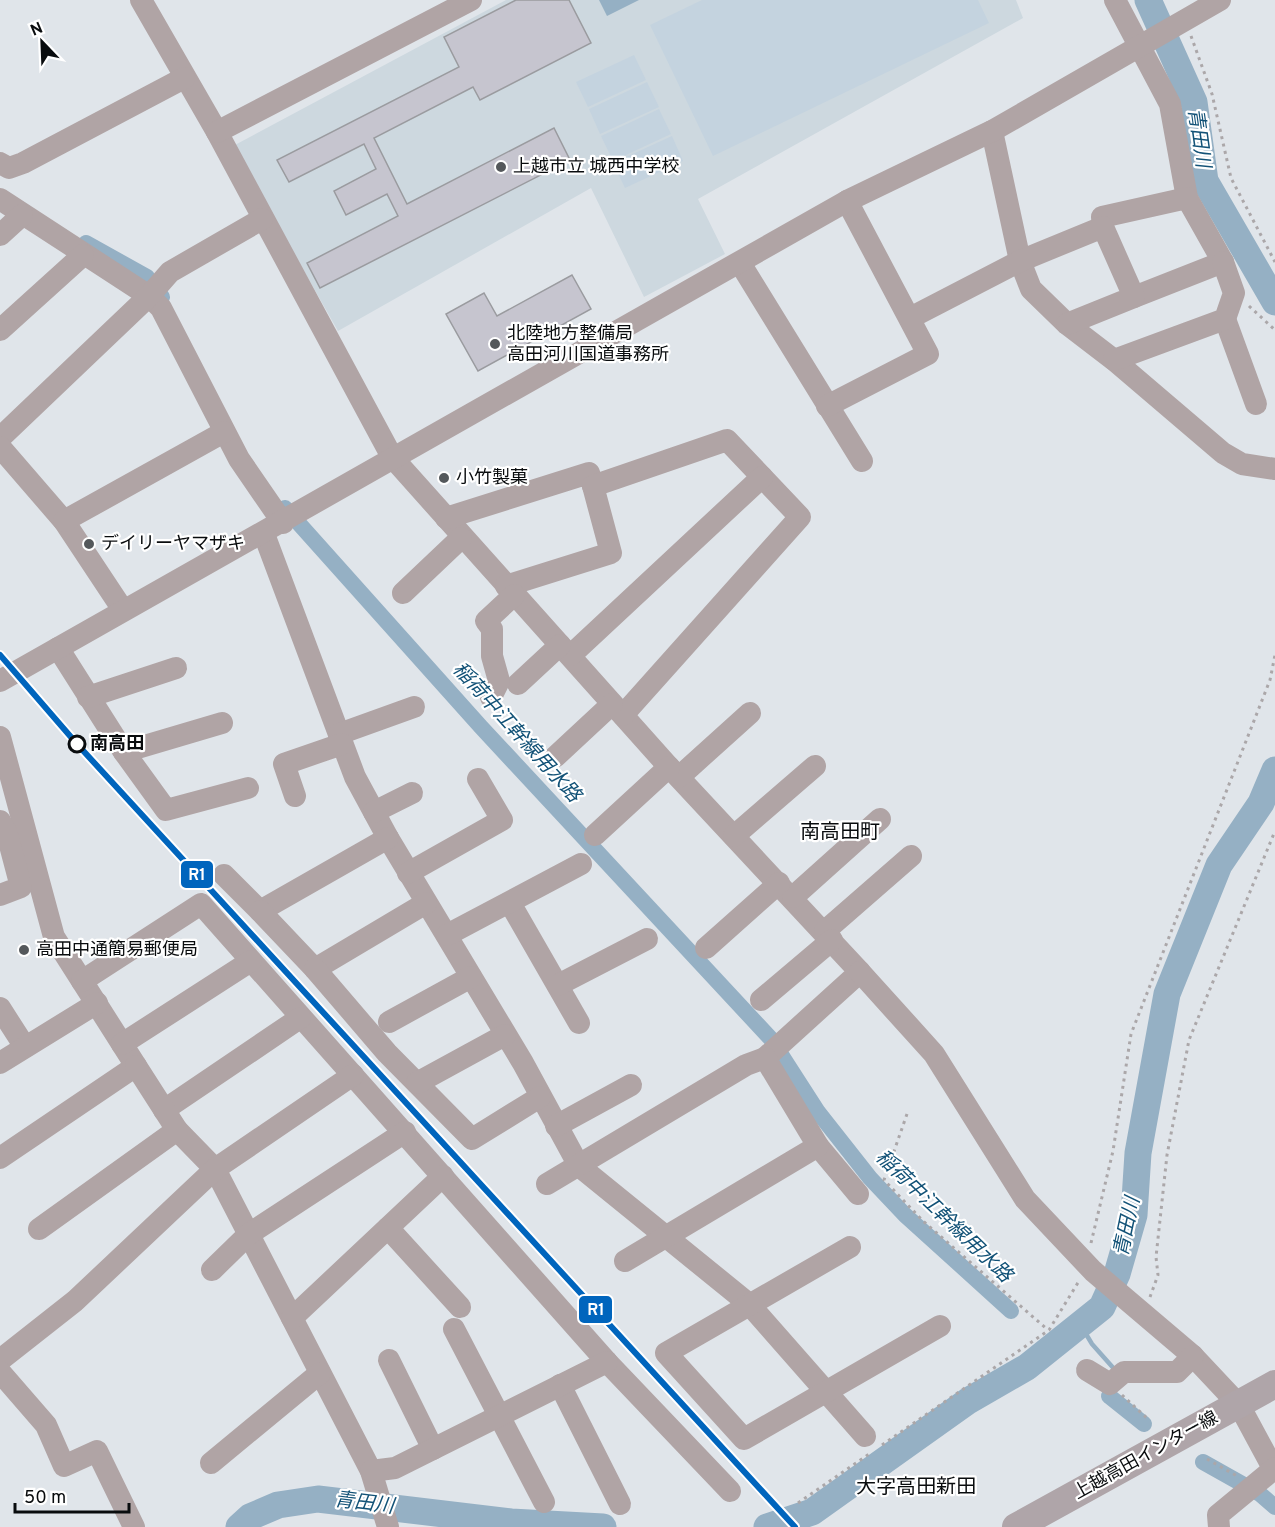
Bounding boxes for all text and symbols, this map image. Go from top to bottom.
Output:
north arrow [12,12,72,72]
text: N [28,19,46,41]
water label: 青田川 [1181,106,1215,171]
place label: 上越市立 城西中学校 [513,156,679,179]
marker: 上越市立 城西中学校 [494,160,508,174]
place label: 北陸地方整備局 高田河川国道事務所 [507,323,669,367]
marker: 北陸地方整備局 高田河川国道事務所 [488,337,502,351]
place label: 小竹製菓 [456,467,528,490]
marker: 小竹製菓 [437,471,451,485]
place label: デイリーヤマザキ [101,533,245,556]
marker: デイリーヤマザキ [82,537,96,551]
water label: 稲荷中江幹線用水路 [446,657,587,810]
place label: 南高田 [90,733,144,756]
marker: 南高田 [68,735,86,753]
district label: 南高田町 [800,820,880,846]
line badge: R1 [180,860,214,889]
text: R1 [188,866,206,886]
place label: 高田中通簡易郵便局 [36,939,198,962]
marker: 高田中通簡易郵便局 [17,943,31,957]
water label: 稲荷中江幹線用水路 [869,1145,1018,1290]
water label: 青田川 [1109,1193,1147,1259]
line badge: R1 [578,1295,613,1324]
text: R1 [587,1301,605,1321]
street label: 上越高田インター線 [1070,1407,1222,1505]
district label: 大字高田新田 [856,1475,976,1501]
scale bar [15,1476,129,1514]
text: 50 m [24,1487,66,1510]
water label: 青田川 [333,1487,397,1521]

